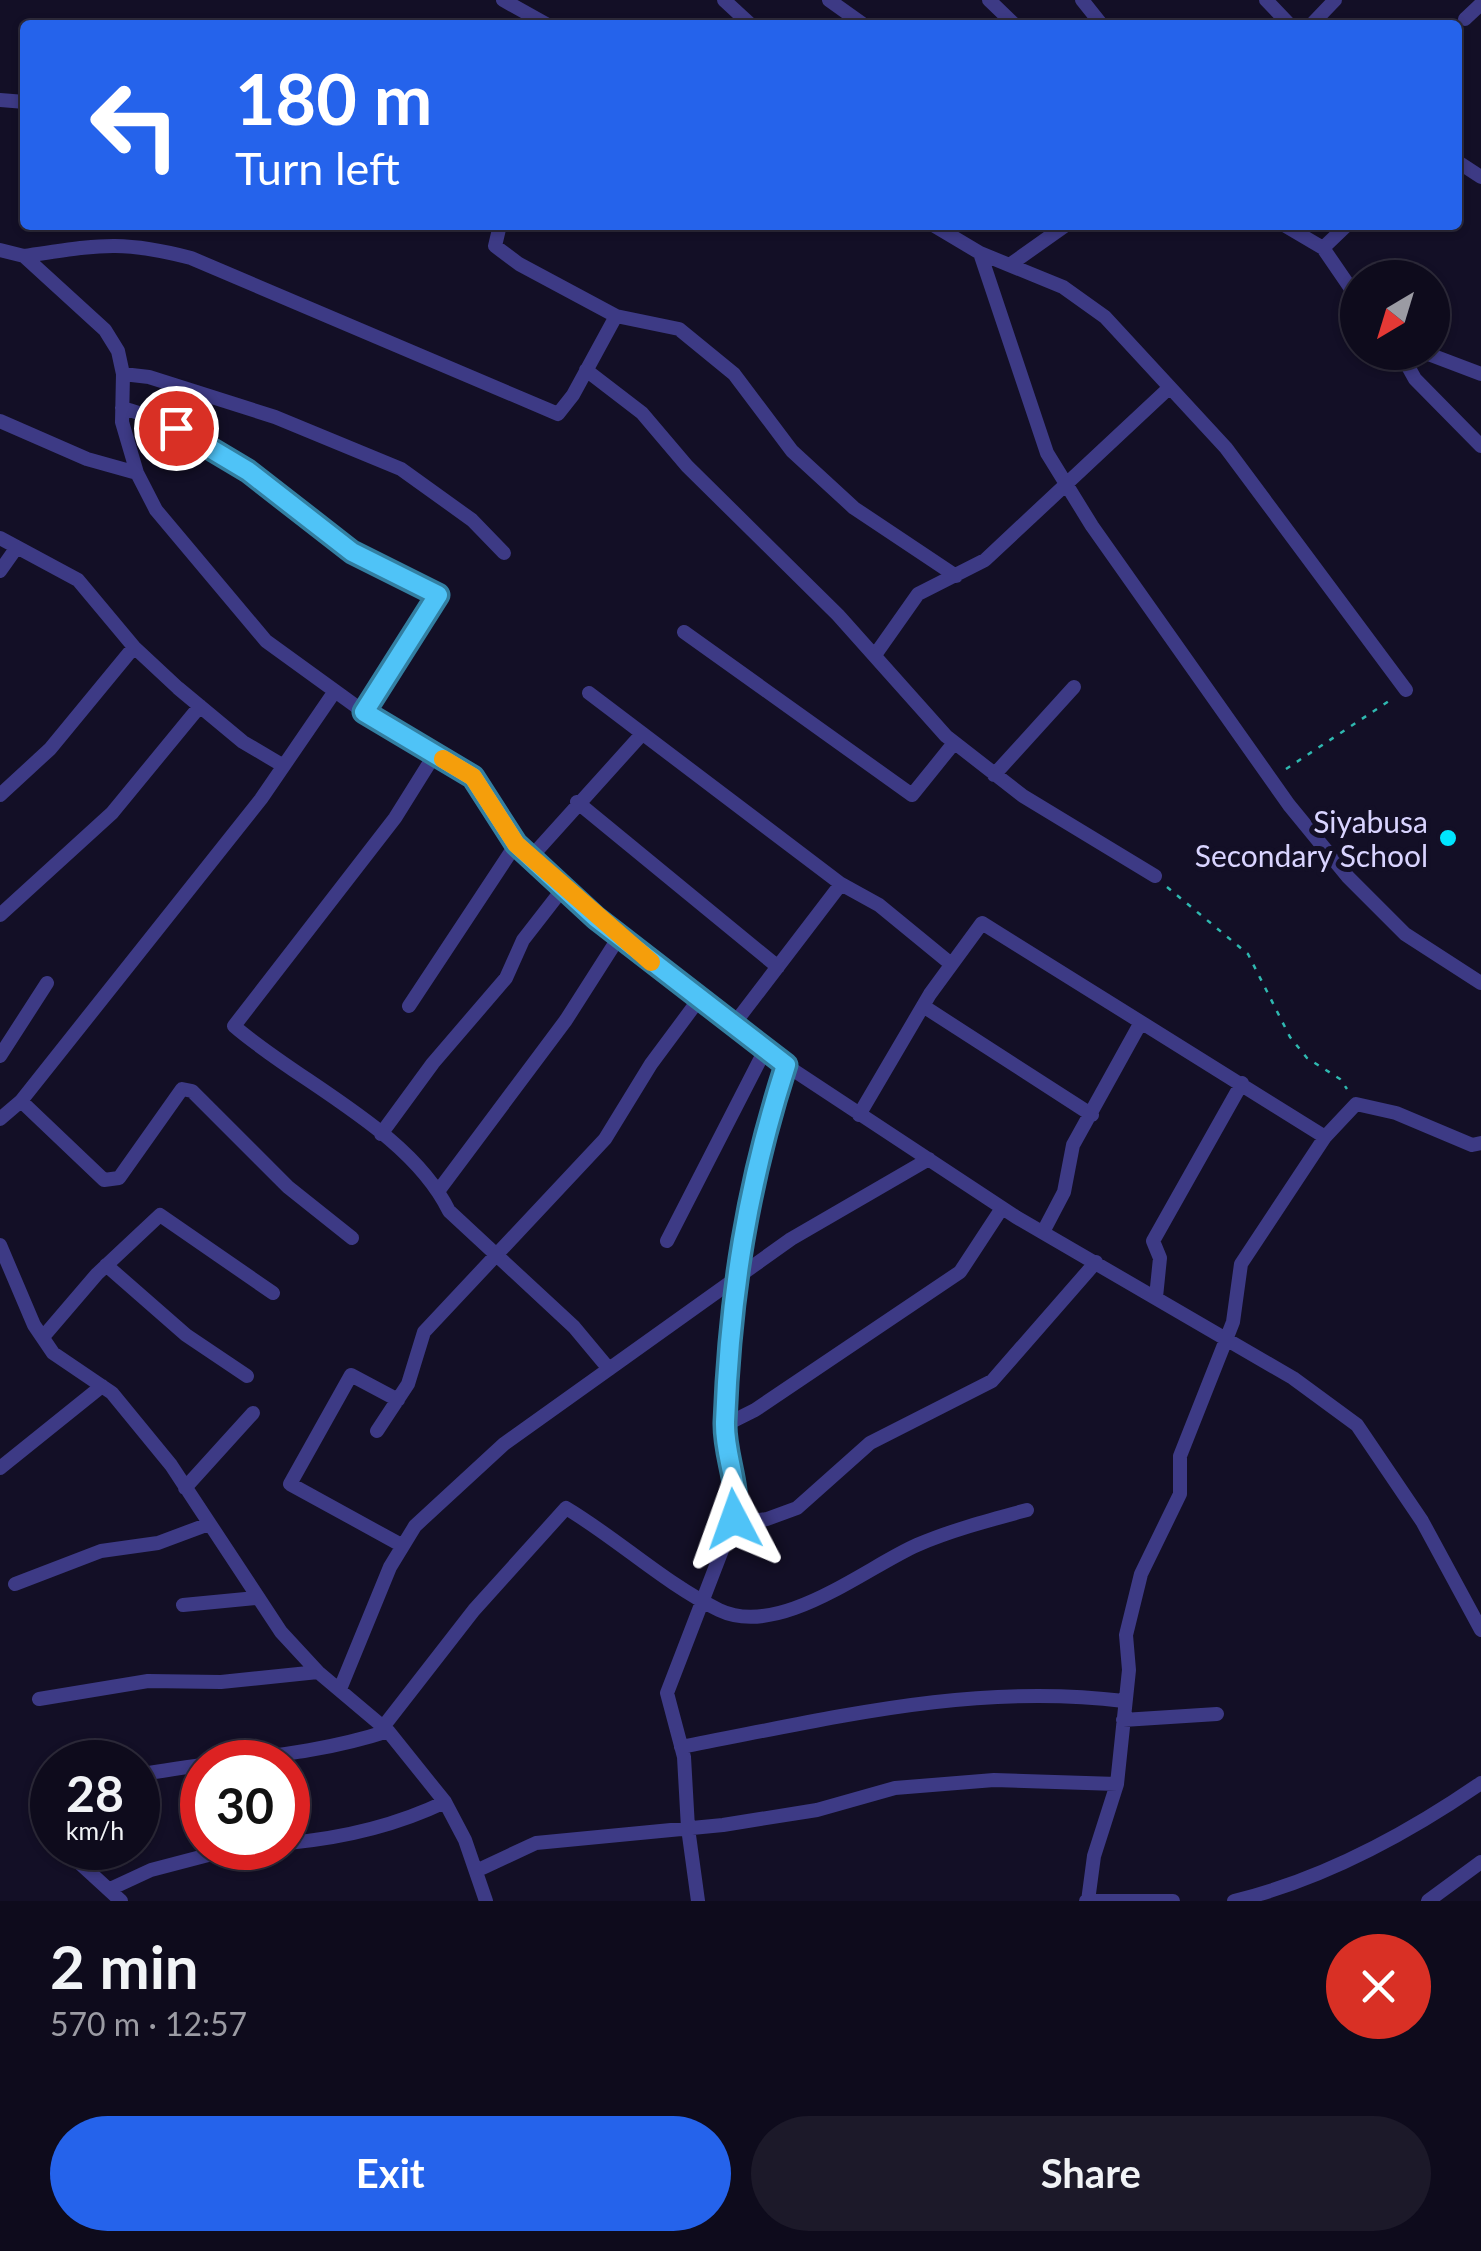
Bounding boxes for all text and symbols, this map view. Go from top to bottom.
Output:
text: 180 m [235,56,432,140]
icon: left [70,60,200,190]
text: Turn left [235,141,400,195]
north arrow [1340,260,1450,370]
map controls [1340,260,1450,370]
pin [134,386,219,471]
icon: arrive [149,401,204,456]
place label: Siyabusa Secondary School [1195,803,1428,873]
marker: Siyabusa Secondary School [1437,827,1459,849]
position arrow [682,1467,786,1571]
speed limit sign: 30 [180,1740,310,1870]
text: 28 [66,1763,124,1823]
text: km/h [66,1815,124,1845]
text: 2 min [50,1930,199,2002]
button: close [1326,1934,1431,2039]
text: 570 m · 12:57 [50,2004,247,2043]
button: Exit [50,2116,731,2231]
button: Share [751,2116,1431,2231]

